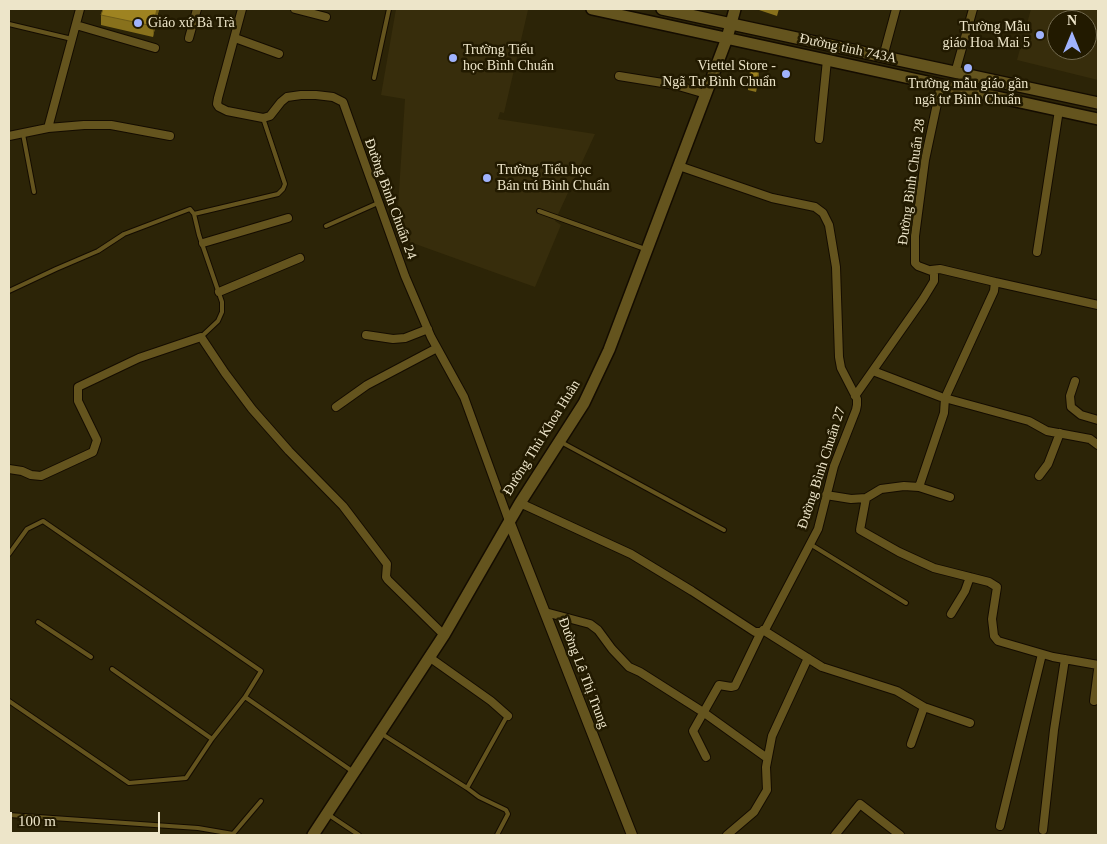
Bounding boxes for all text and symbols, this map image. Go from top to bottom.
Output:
north arrow [1047,10,1097,60]
text: N [1067,13,1077,28]
place label: Giáo xứ Bà Trà [148,15,235,31]
marker: Giáo xứ Bà Trà [132,17,144,29]
place label: Trường Mẫu giáo Hoa Mai 5 [943,19,1030,52]
marker: Trường Mẫu giáo Hoa Mai 5 [1034,29,1046,41]
street label: Đường tỉnh 743A [798,30,898,68]
place label: Trường Tiểu học Bình Chuẩn [463,42,554,74]
marker: Trường Tiểu học Bình Chuẩn [447,52,459,64]
place label: Viettel Store - Ngã Tư Bình Chuẩn [662,58,776,90]
marker: Trường mẫu giáo gần ngã tư Bình Chuẩn [962,62,974,74]
marker: Viettel Store - Ngã Tư Bình Chuẩn [780,68,792,80]
place label: Trường mẫu giáo gần ngã tư Bình Chuẩn [908,76,1028,108]
street label: Đường Bình Chuẩn 28 [895,118,929,246]
street label: Đường Bình Chuẩn 24 [360,136,420,262]
place label: Trường Tiểu học Bán trú Bình Chuẩn [497,162,609,194]
marker: Trường Tiểu học Bán trú Bình Chuẩn [481,172,493,184]
street label: Đường Thủ Khoa Huân [500,377,584,499]
street label: Đường Bình Chuẩn 27 [794,405,850,531]
street label: Đường Lê Thị Trung [554,615,612,731]
scale bar [12,802,162,834]
text: 100 m [18,813,56,829]

